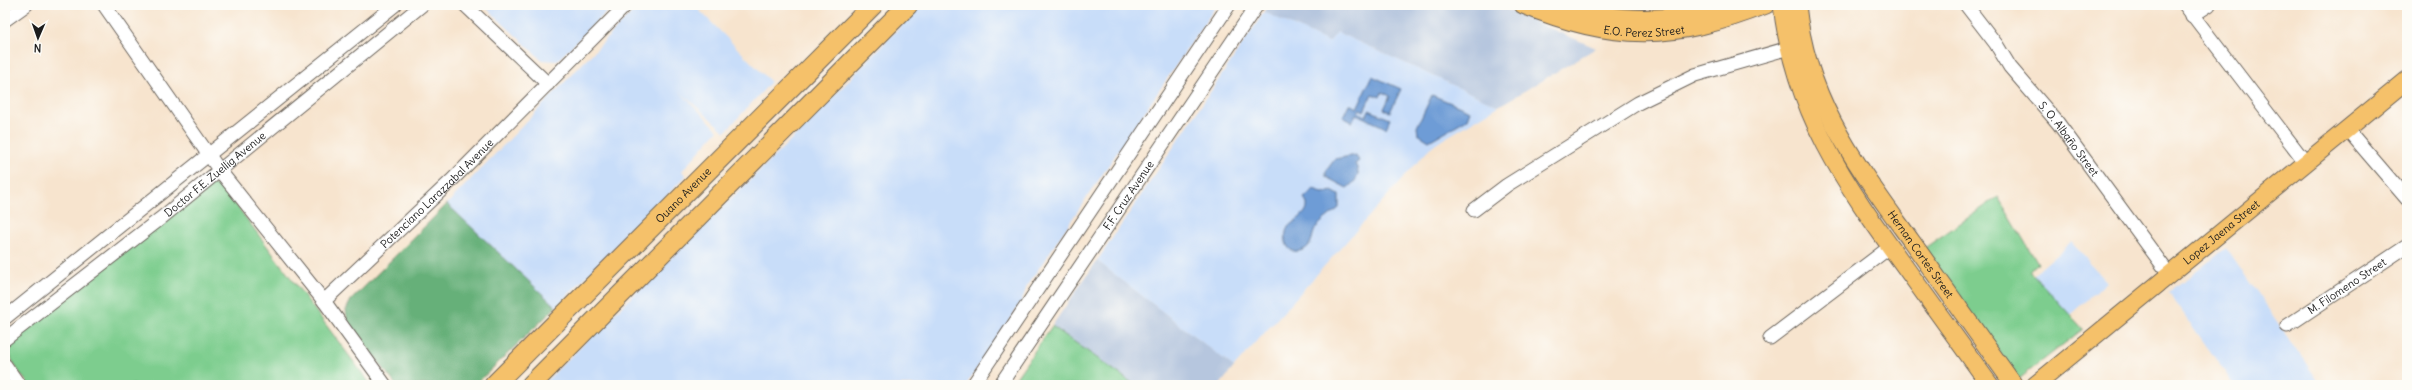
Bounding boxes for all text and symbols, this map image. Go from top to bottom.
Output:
north arrow [18,18,58,58]
street label: E.O. Perez Street [1602,22,1686,40]
text: N [34,41,42,55]
street label: S. O. Albaño Street [2036,98,2102,179]
street label: Doctor F.E. Zuellig Avenue [161,128,269,220]
street label: Potenciano Larazzabal Avenue [377,135,496,251]
street label: F.F. Cruz Avenue [1100,158,1157,233]
street label: Ouano Avenue [652,164,714,226]
street label: Lopez Jaena Street [2180,197,2263,268]
street label: Hernan Cortes Street [1885,208,1957,301]
street label: M. Filomeno Street [2305,255,2389,317]

